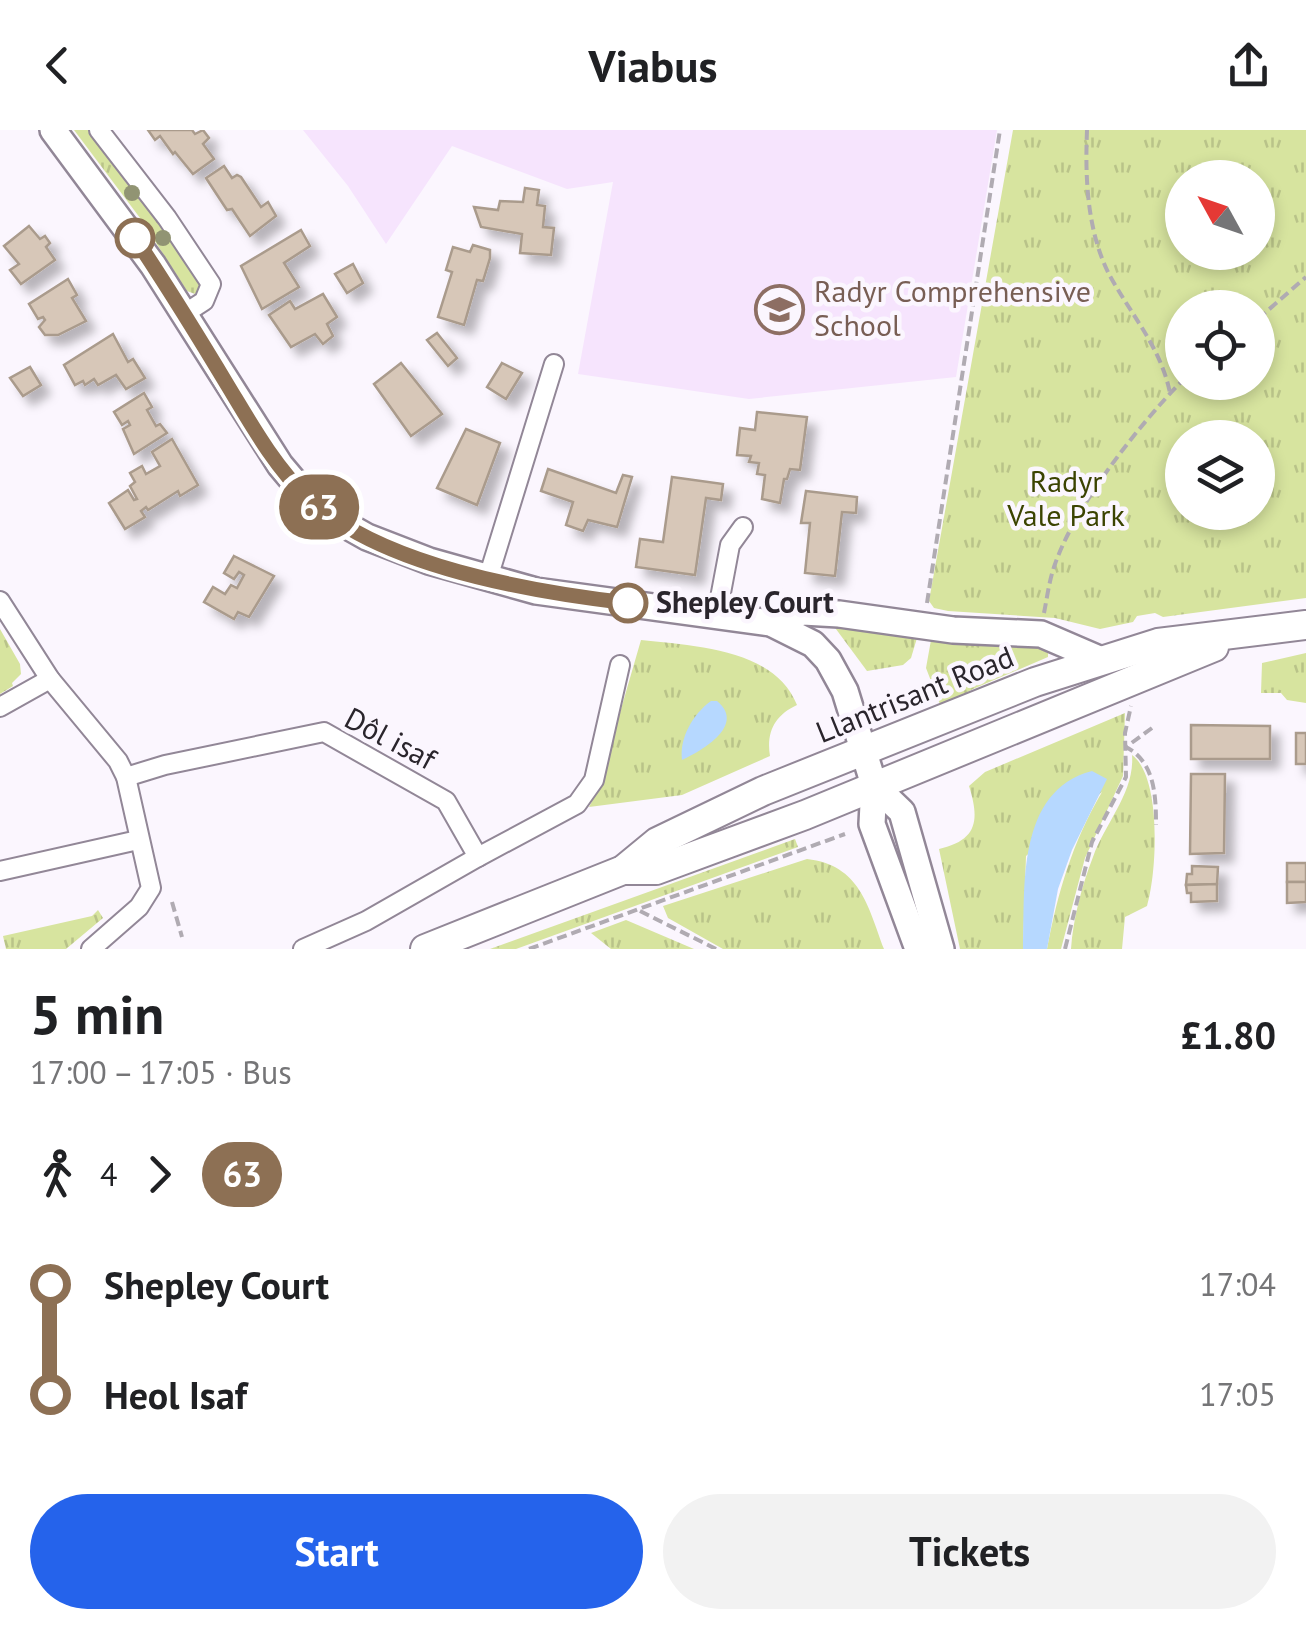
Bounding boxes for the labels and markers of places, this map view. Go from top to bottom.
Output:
unlabelled marker [116,219,154,257]
place label: Radyr Comprehensive School [814,271,1091,344]
school or university icon: Radyr Comprehensive School [753,283,805,335]
place label: Shepley Court [656,582,834,621]
marker: Shepley Court [609,584,647,622]

